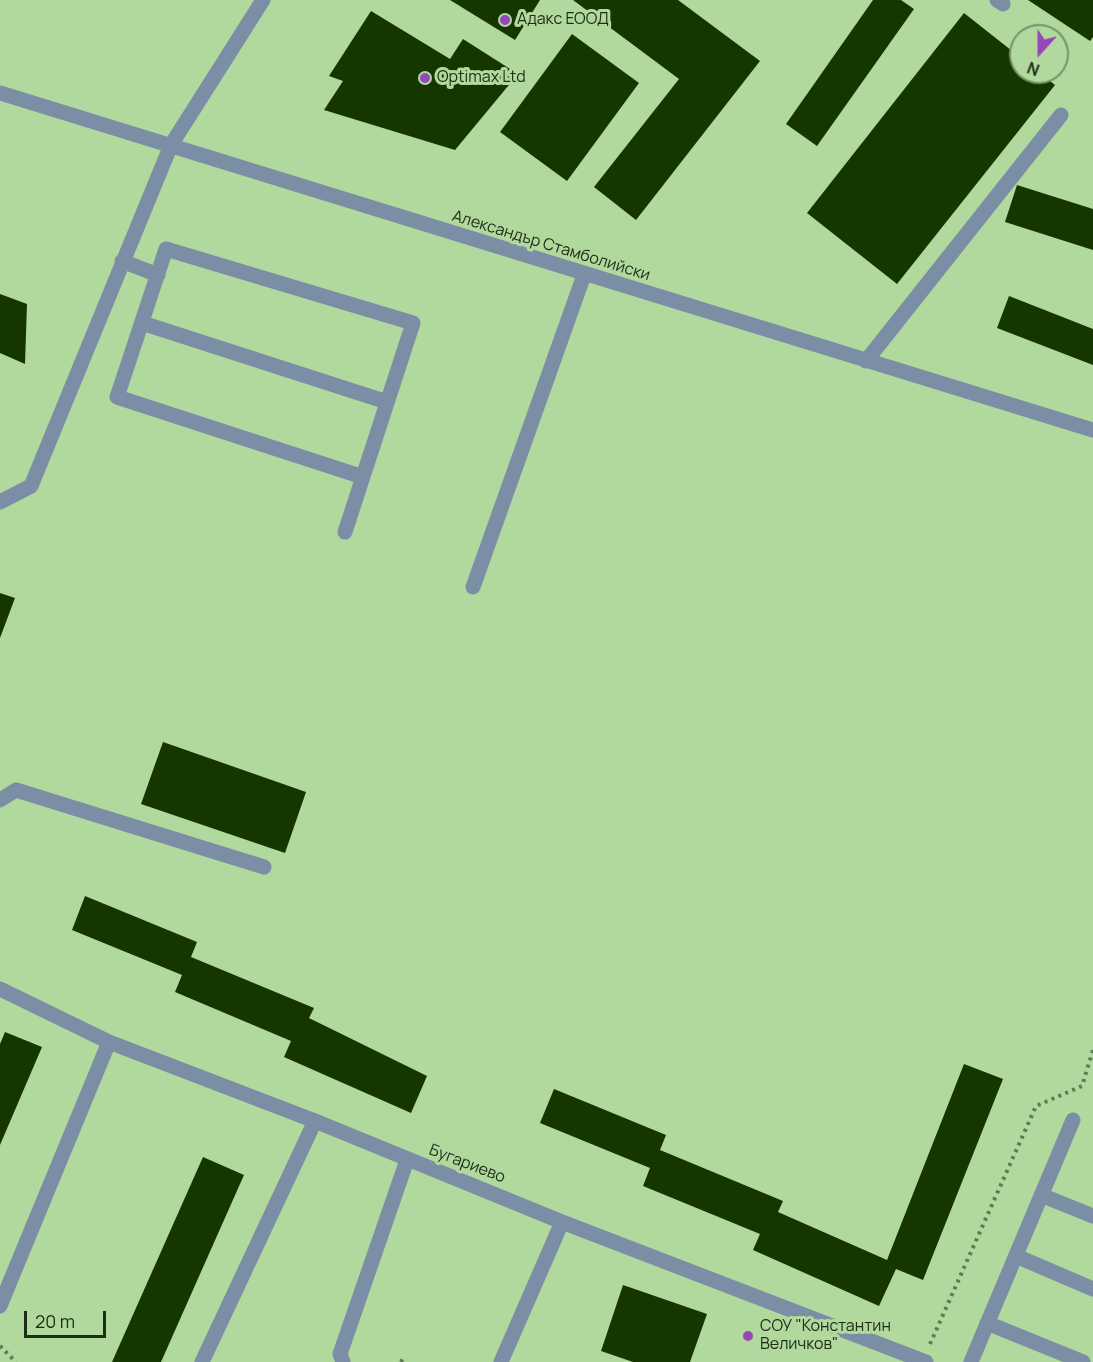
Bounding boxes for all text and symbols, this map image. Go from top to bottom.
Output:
place label: Адакс ЕООД [517,10,609,30]
marker: Адакс ЕООД [498,13,512,27]
north arrow [1009,24,1069,84]
text: N [1024,57,1043,81]
place label: Optimax Ltd [437,68,526,88]
marker: Optimax Ltd [418,71,432,85]
street label: Александър Стамболийски [450,207,652,285]
street label: Бугариево [426,1141,508,1187]
scale bar [27,1299,110,1337]
text: 20 m [35,1309,75,1333]
place label: СОУ "Константин Величков" [760,1317,891,1355]
marker: СОУ "Константин Величков" [741,1329,755,1343]

